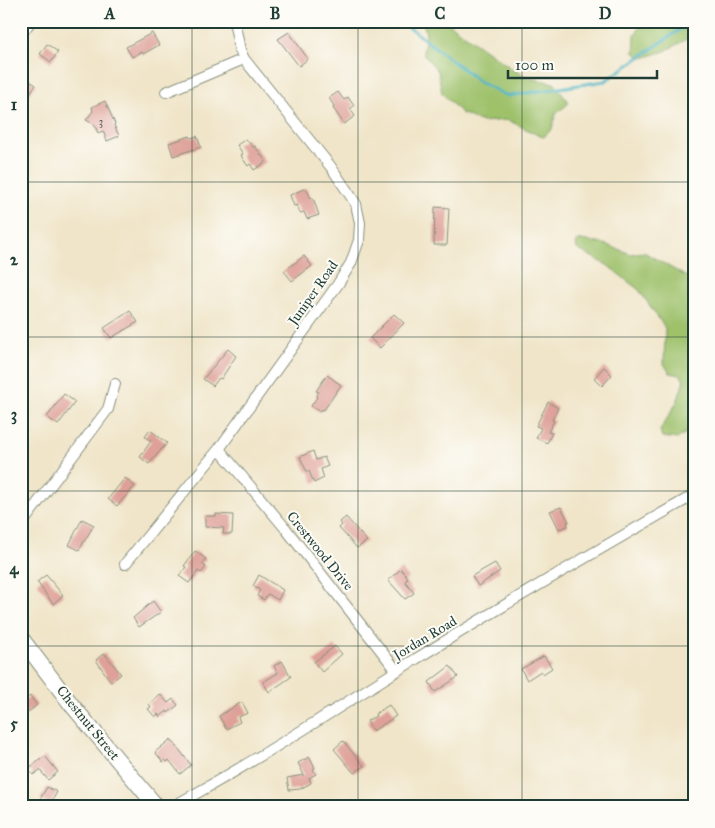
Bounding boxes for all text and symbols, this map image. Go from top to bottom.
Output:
text: A [104,4,116,23]
text: B [270,4,280,23]
text: C [435,4,446,23]
text: D [599,4,612,23]
scale bar [508,48,656,80]
text: 100 m [515,56,555,74]
text: 1 [11,95,18,114]
house number: 3 [99,115,103,128]
text: 2 [10,250,19,269]
street label: Juniper Road [283,257,342,331]
text: 3 [11,405,17,425]
street label: Crestwood Drive [283,508,357,594]
text: 4 [10,559,20,579]
street label: Jordan Road [388,612,460,665]
street label: Chestnut Street [53,682,123,764]
text: 5 [10,714,18,733]

